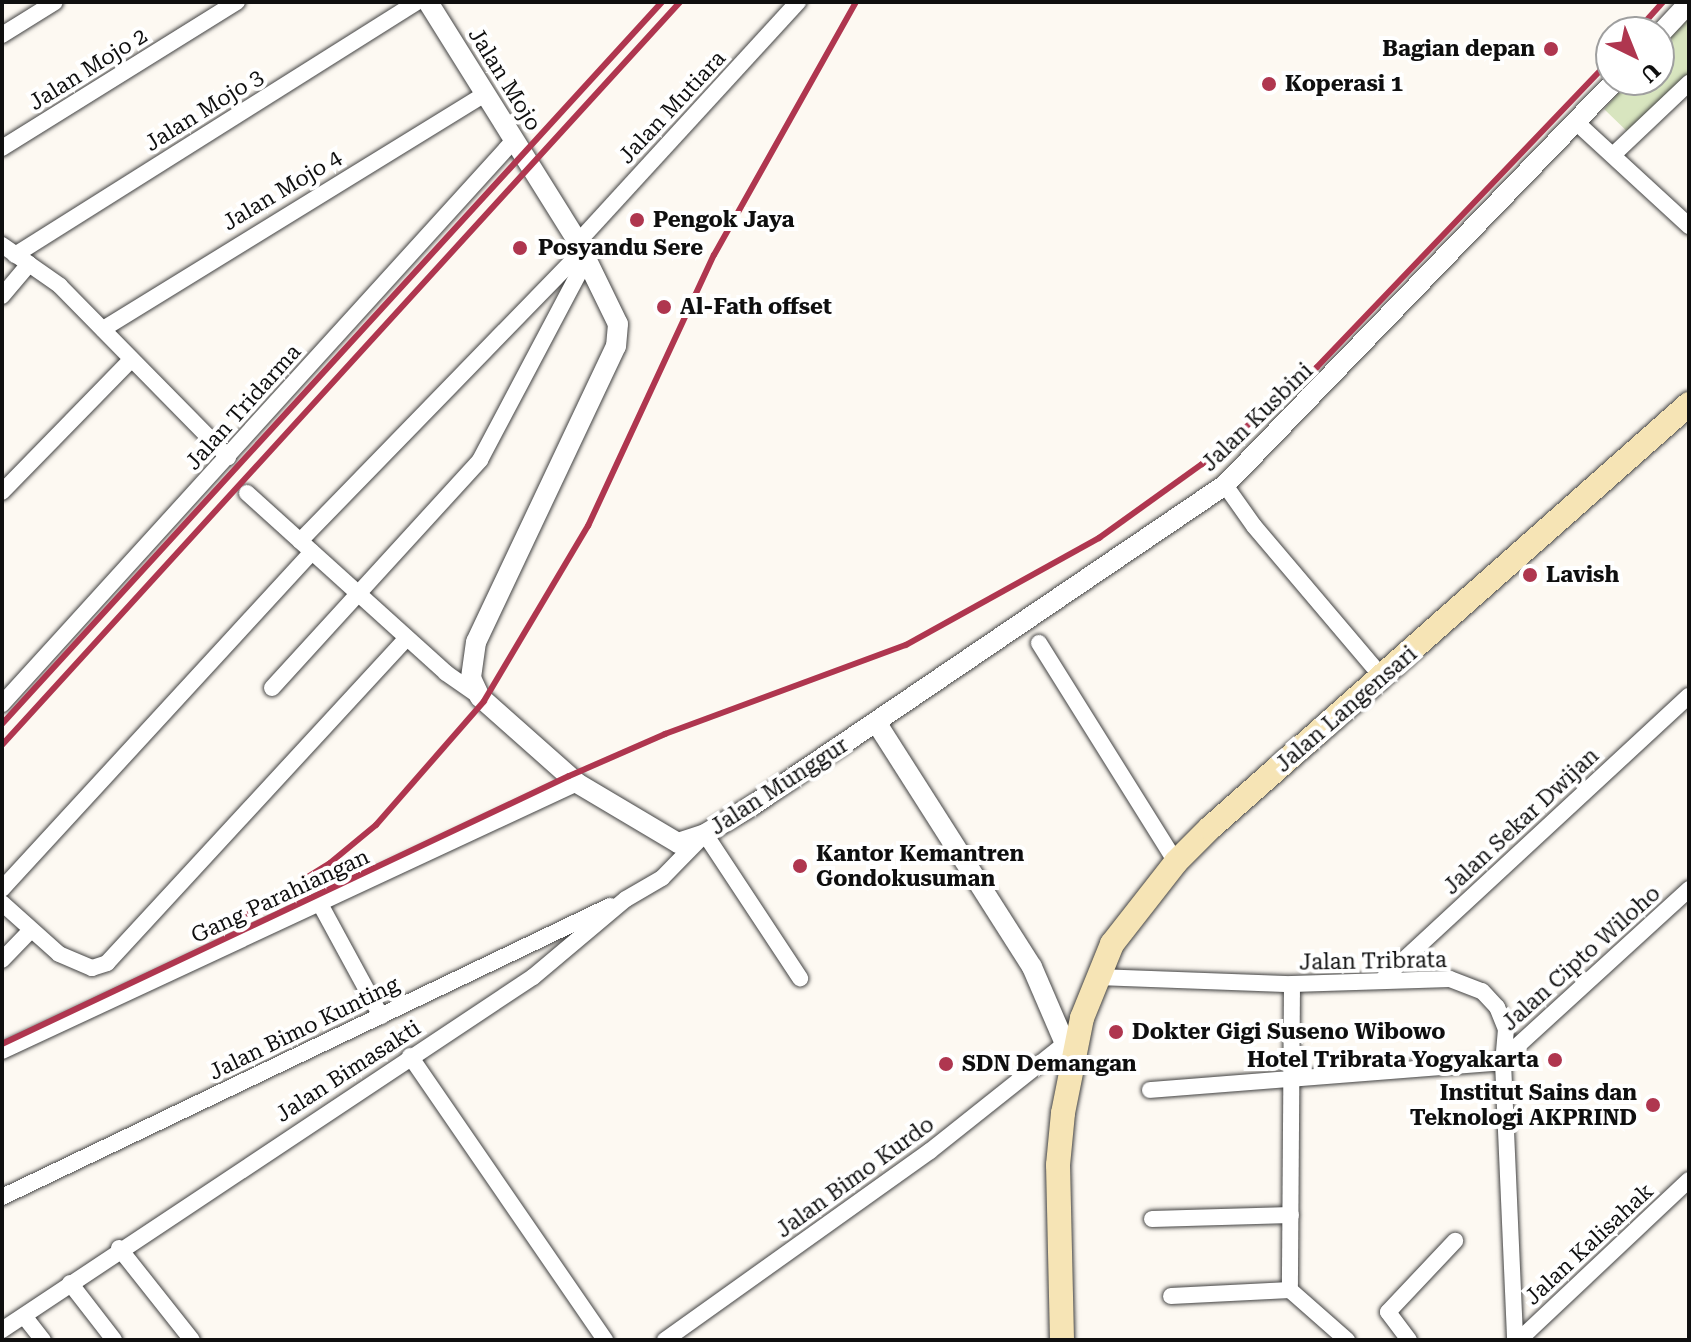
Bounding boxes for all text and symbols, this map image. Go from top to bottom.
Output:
north arrow [1595,16,1675,96]
street label: Jalan Mojo 2 [24,22,152,116]
street label: Jalan Mojo [463,23,547,135]
place label: Bagian depan [1382,36,1535,62]
marker: Bagian depan [1542,40,1560,58]
street label: Jalan Mutiara [613,45,731,169]
text: U [1636,58,1665,87]
street label: Jalan Mojo 3 [140,63,268,157]
place label: Koperasi 1 [1285,71,1403,97]
marker: Koperasi 1 [1260,75,1278,93]
street label: Jalan Mojo 4 [218,144,346,236]
place label: Pengok Jaya [653,207,794,233]
marker: Pengok Jaya [628,211,646,229]
place label: Posyandu Sere [538,235,703,261]
marker: Posyandu Sere [509,237,531,259]
place label: Al-Fath offset [680,294,832,320]
marker: Al-Fath offset [655,298,673,316]
street label: Jalan Tridarma [180,339,306,475]
street label: Jalan Kusbini [1196,357,1318,477]
place label: Lavish [1546,562,1619,588]
marker: Lavish [1521,566,1539,584]
street label: Jalan Langensari [1270,640,1422,778]
street label: Jalan Munggur [705,732,853,840]
street label: Jalan Sekar Dwijan [1438,742,1604,900]
place label: Kantor Kemantren Gondokusuman [816,840,1024,892]
street label: Gang Parahiangan [187,843,373,949]
marker: Kantor Kemantren Gondokusuman [791,857,809,875]
street label: Jalan Cipto Wiloho [1496,880,1666,1036]
street label: Jalan Tribrata [1299,947,1447,975]
street label: Jalan Bimo Kunting [205,970,403,1086]
street label: Jalan Bimasakti [271,1014,425,1128]
place label: Dokter Gigi Suseno Wibowo [1132,1019,1445,1045]
marker: Dokter Gigi Suseno Wibowo [1107,1023,1125,1041]
place label: Hotel Tribrata Yogyakarta [1247,1047,1539,1073]
place label: SDN Demangan [962,1051,1137,1077]
marker: Hotel Tribrata Yogyakarta [1546,1051,1564,1069]
marker: SDN Demangan [937,1055,955,1073]
place label: Institut Sains dan Teknologi AKPRIND [1410,1079,1637,1130]
marker: Institut Sains dan Teknologi AKPRIND [1644,1096,1662,1114]
street label: Jalan Bimo Kurdo [771,1111,939,1243]
street label: Jalan Kalisahak [1519,1178,1659,1310]

